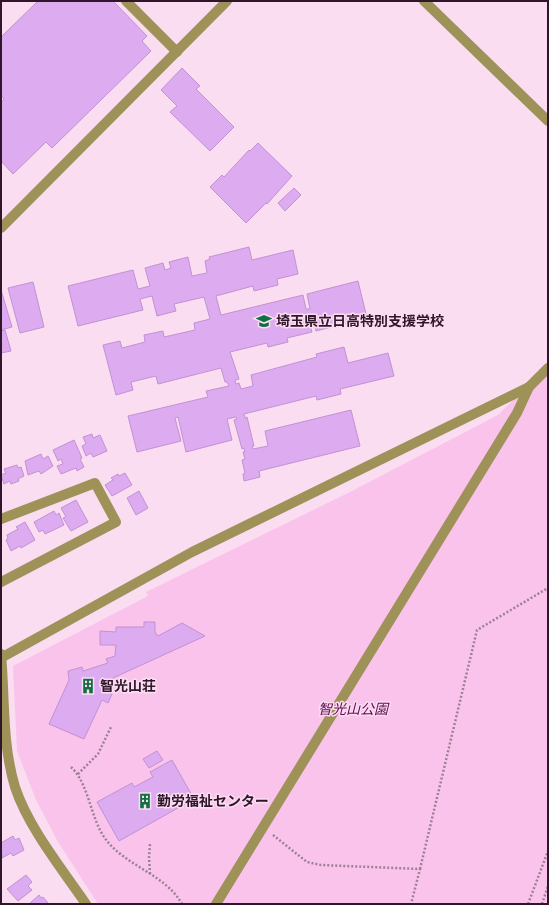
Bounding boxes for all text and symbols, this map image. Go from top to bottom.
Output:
school or university icon: 埼玉県立日高特別支援学校 [255,312,273,330]
place label: 埼玉県立日高特別支援学校 [276,313,444,330]
building icon: 智光山荘 [79,677,97,695]
place label: 智光山荘 [100,678,156,695]
park label: 智光山公園 [318,701,390,718]
building icon: 勤労福祉センター [136,792,154,810]
place label: 勤労福祉センター [157,793,269,810]

